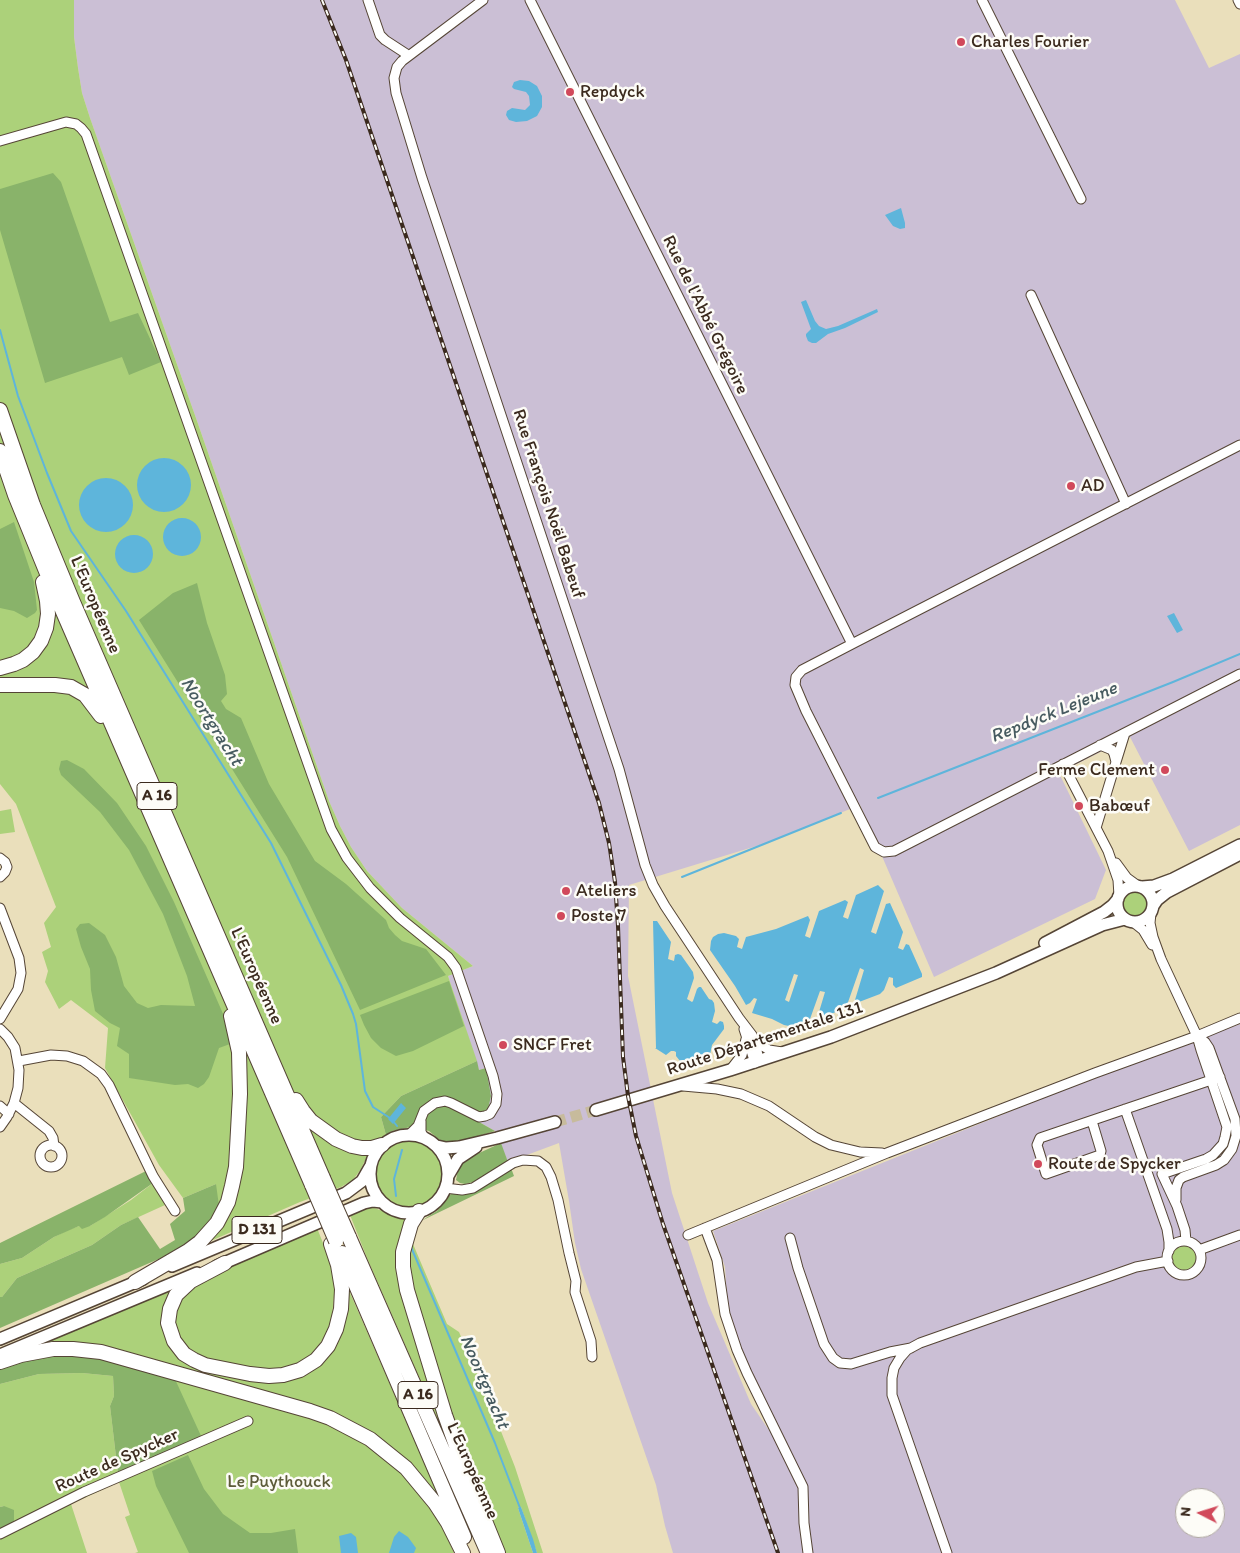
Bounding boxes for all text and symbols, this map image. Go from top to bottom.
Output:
place label: Charles Fourier [971,31,1089,53]
marker: Charles Fourier [955,36,967,48]
place label: Repdyck [580,81,645,103]
marker: Repdyck [564,86,576,98]
street label: Rue de l'Abbé Grégoire [657,232,753,398]
street label: Rue François Noël Babeuf [507,407,589,601]
place label: AD [1081,475,1104,497]
marker: AD [1065,480,1077,492]
street label: L'Européenne [65,553,125,657]
water label: Noortgracht [175,674,247,770]
water label: Repdyck Lejeune [987,677,1121,749]
place label: Ferme Clement [1038,759,1155,781]
marker: Ferme Clement [1159,764,1171,776]
road number: A 16 [137,782,177,809]
place label: Babœuf [1089,795,1150,817]
marker: Babœuf [1073,800,1085,812]
place label: Ateliers [576,880,636,902]
marker: Ateliers [560,885,572,897]
place label: Poste 7 [571,905,626,927]
marker: Poste 7 [555,910,567,922]
street label: L'Européenne [225,924,287,1028]
street label: Route Départementale 131 [664,997,866,1081]
place label: SNCF Fret [513,1034,592,1056]
marker: SNCF Fret [497,1039,509,1051]
place label: Route de Spycker [1048,1153,1181,1175]
marker: Route de Spycker [1032,1158,1044,1170]
road number: D 131 [232,1216,282,1244]
water label: Noortgracht [454,1332,514,1432]
road number: A 16 [398,1382,438,1408]
street label: L'Européenne [441,1419,503,1523]
street label: Route de Spycker [52,1424,182,1498]
park label: Le Puythouck [227,1471,331,1493]
north arrow [1175,1488,1225,1538]
text: N [1177,1506,1194,1517]

